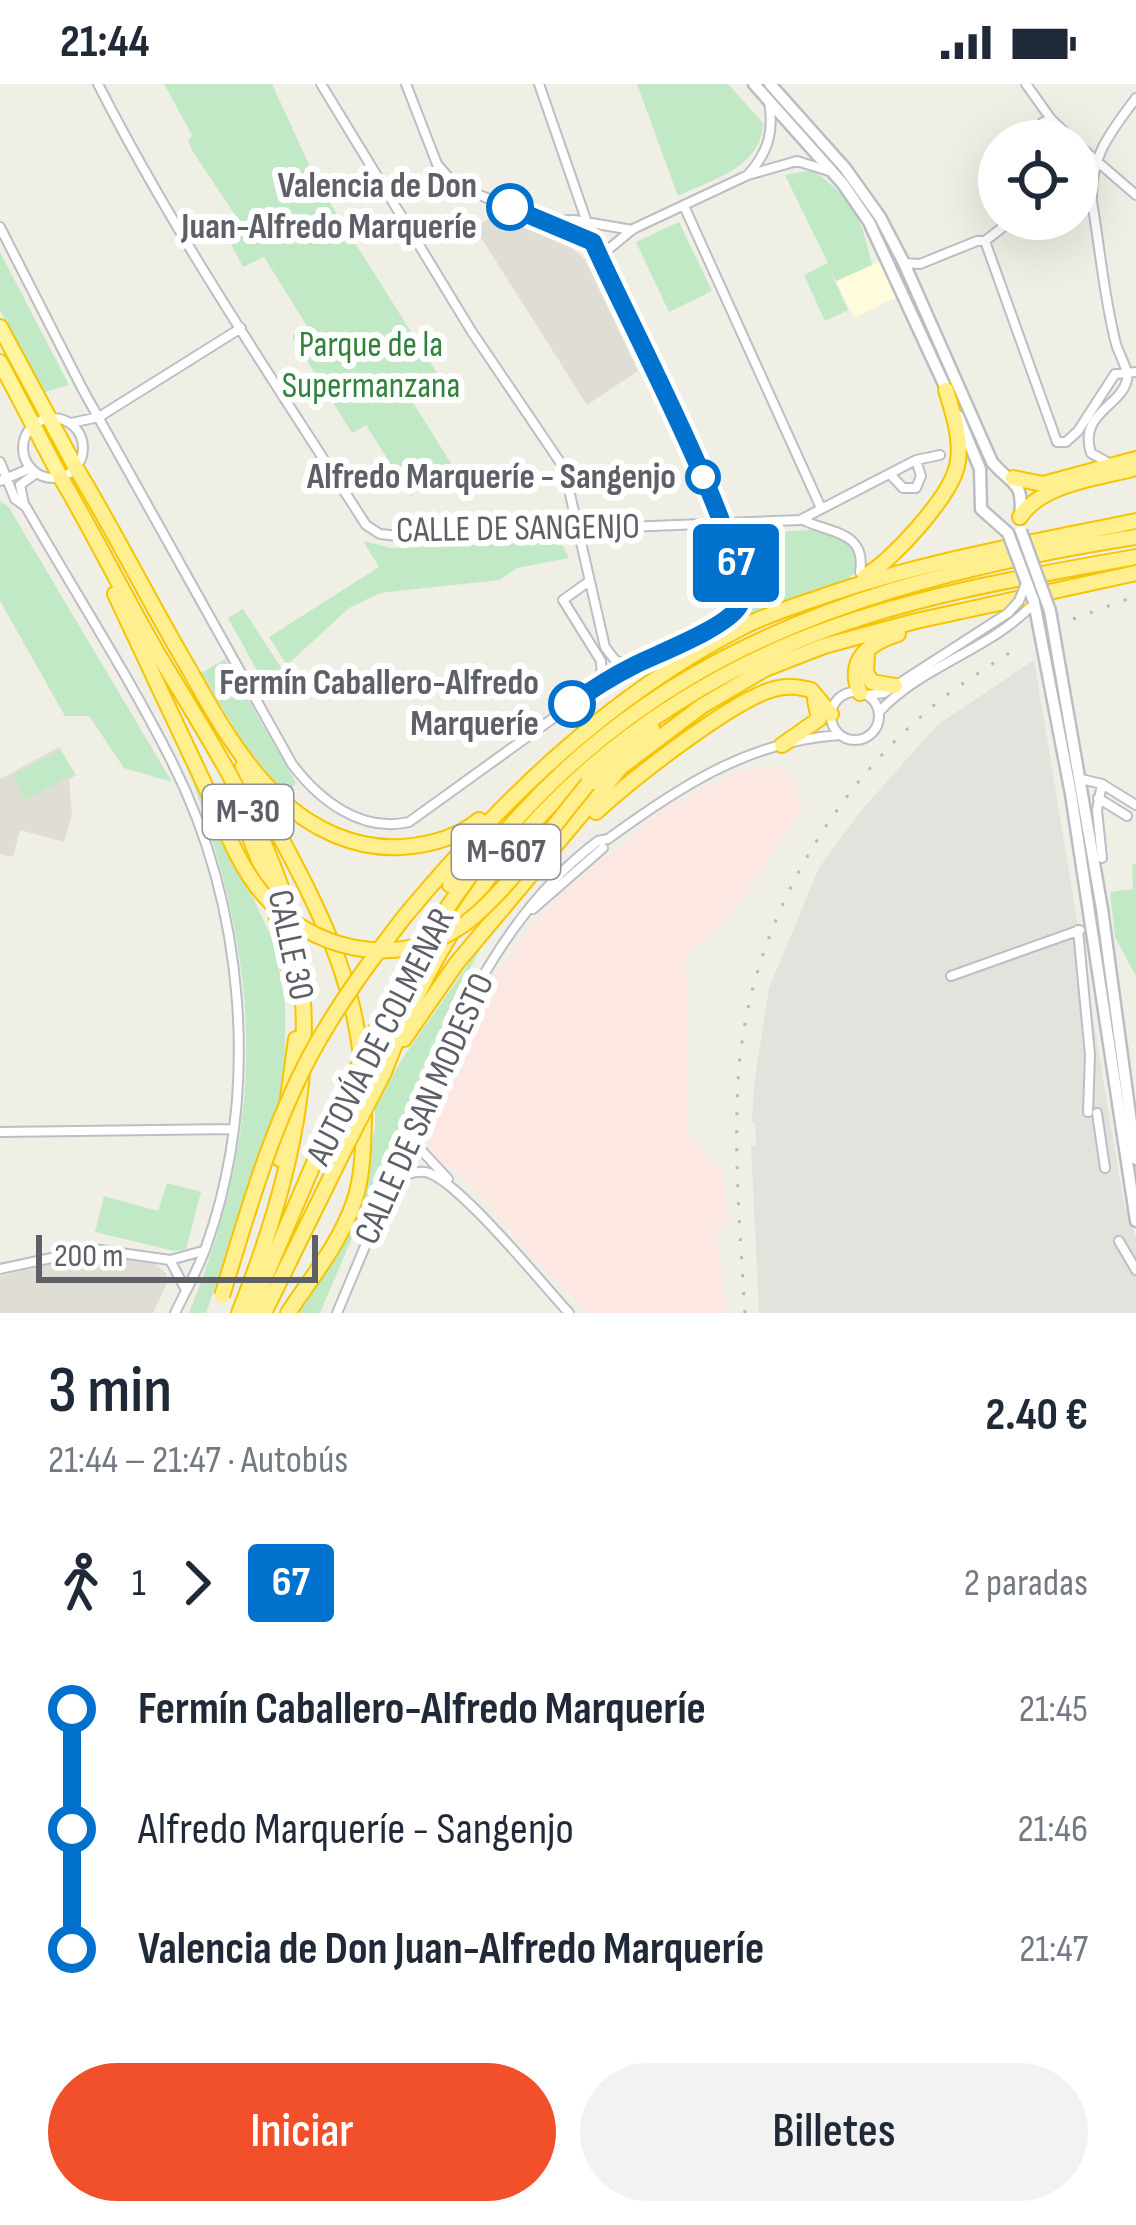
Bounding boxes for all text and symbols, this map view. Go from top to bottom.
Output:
text: 21:44 [60,15,149,70]
map controls [978,120,1098,240]
button: locate [978,120,1098,240]
place label: Valencia de Don Juan-Alfredo Marqueríe [180,165,477,249]
marker: Valencia de Don Juan-Alfredo Marqueríe [488,185,532,229]
park label: Parque de la Supermanzana [282,324,460,408]
place label: Alfredo Marqueríe - Sangenjo [306,456,676,499]
marker: Alfredo Marqueríe - Sangenjo [687,461,719,493]
street label: CALLE DE SANGENJO [396,505,640,553]
line badge: 67 [682,524,790,602]
text: 67 [717,537,755,588]
place label: Fermín Caballero-Alfredo Marqueríe [219,662,539,746]
marker: Fermín Caballero-Alfredo Marqueríe [550,682,594,726]
road number: M-30 [203,785,293,839]
road number: M-607 [452,825,560,879]
street label: CALLE 30 [257,886,323,1004]
street label: AUTOVÍA DE COLMENAR [297,901,464,1173]
street label: CALLE DE SAN MODESTO [346,967,504,1251]
scale bar [36,1229,318,1282]
text: 200 m [54,1236,123,1276]
text: 3 min [48,1352,172,1431]
text: 2.40 € [985,1388,1088,1443]
text: 21:44 – 21:47 · Autobús [48,1437,348,1484]
icon: walk [48,1550,114,1616]
icon: forward [164,1550,230,1616]
text: 67 [272,1557,310,1608]
text: 1 [132,1560,146,1607]
text: 2 paradas [964,1560,1088,1607]
text: Fermín Caballero-Alfredo Marqueríe [138,1682,706,1737]
text: 21:45 [1019,1686,1088,1733]
text: Alfredo Marqueríe - Sangenjo [138,1802,574,1857]
text: 21:46 [1017,1806,1088,1853]
text: Valencia de Don Juan-Alfredo Marqueríe [138,1922,764,1977]
text: 21:47 [1019,1926,1088,1973]
button: Iniciar [48,2063,556,2201]
button: Billetes [580,2063,1088,2201]

